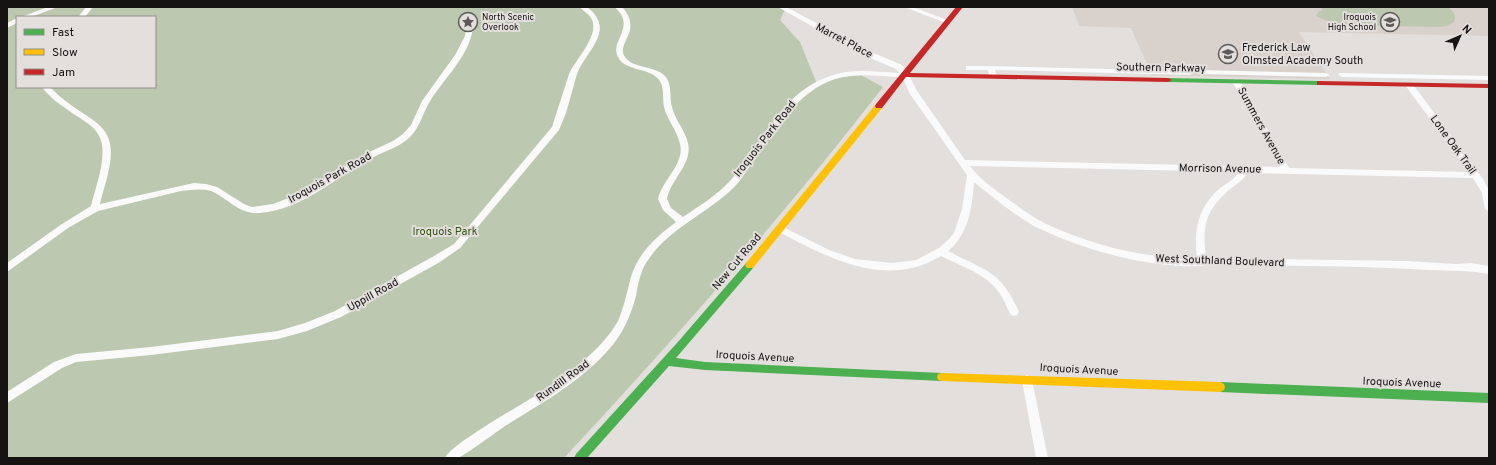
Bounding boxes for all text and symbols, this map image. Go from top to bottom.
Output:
place icon: North Scenic Overlook [457,11,479,33]
school or university icon: Iroquois High School [1379,11,1401,33]
place label: North Scenic Overlook [482,12,534,33]
place label: Iroquois High School [1328,12,1376,33]
legend [16,16,156,88]
north arrow [1440,16,1480,56]
street label: Marret Place [813,20,875,62]
text: N [1459,22,1474,37]
text: Fast [52,25,74,41]
place label: Frederick Law Olmsted Academy South [1242,41,1363,68]
school or university icon: Frederick Law Olmsted Academy South [1217,43,1239,65]
text: Slow [52,45,78,61]
street label: Southern Parkway [1116,60,1206,76]
text: Jam [52,65,75,81]
street label: Summers Avenue [1234,85,1288,167]
street label: Iroquois Park Road [731,98,799,180]
street label: Lone Oak Trail [1427,113,1479,177]
street label: Iroquois Park Road [286,149,374,207]
street label: Morrison Avenue [1179,161,1261,177]
park label: Iroquois Park [412,225,478,239]
street label: New Cut Road [709,231,765,293]
street label: West Southland Boulevard [1155,252,1285,270]
street label: Uppill Road [345,275,401,315]
street label: Iroquois Avenue [715,348,795,366]
street label: Rundill Road [534,357,592,405]
street label: Iroquois Avenue [1039,361,1119,379]
street label: Iroquois Avenue [1362,375,1442,391]

